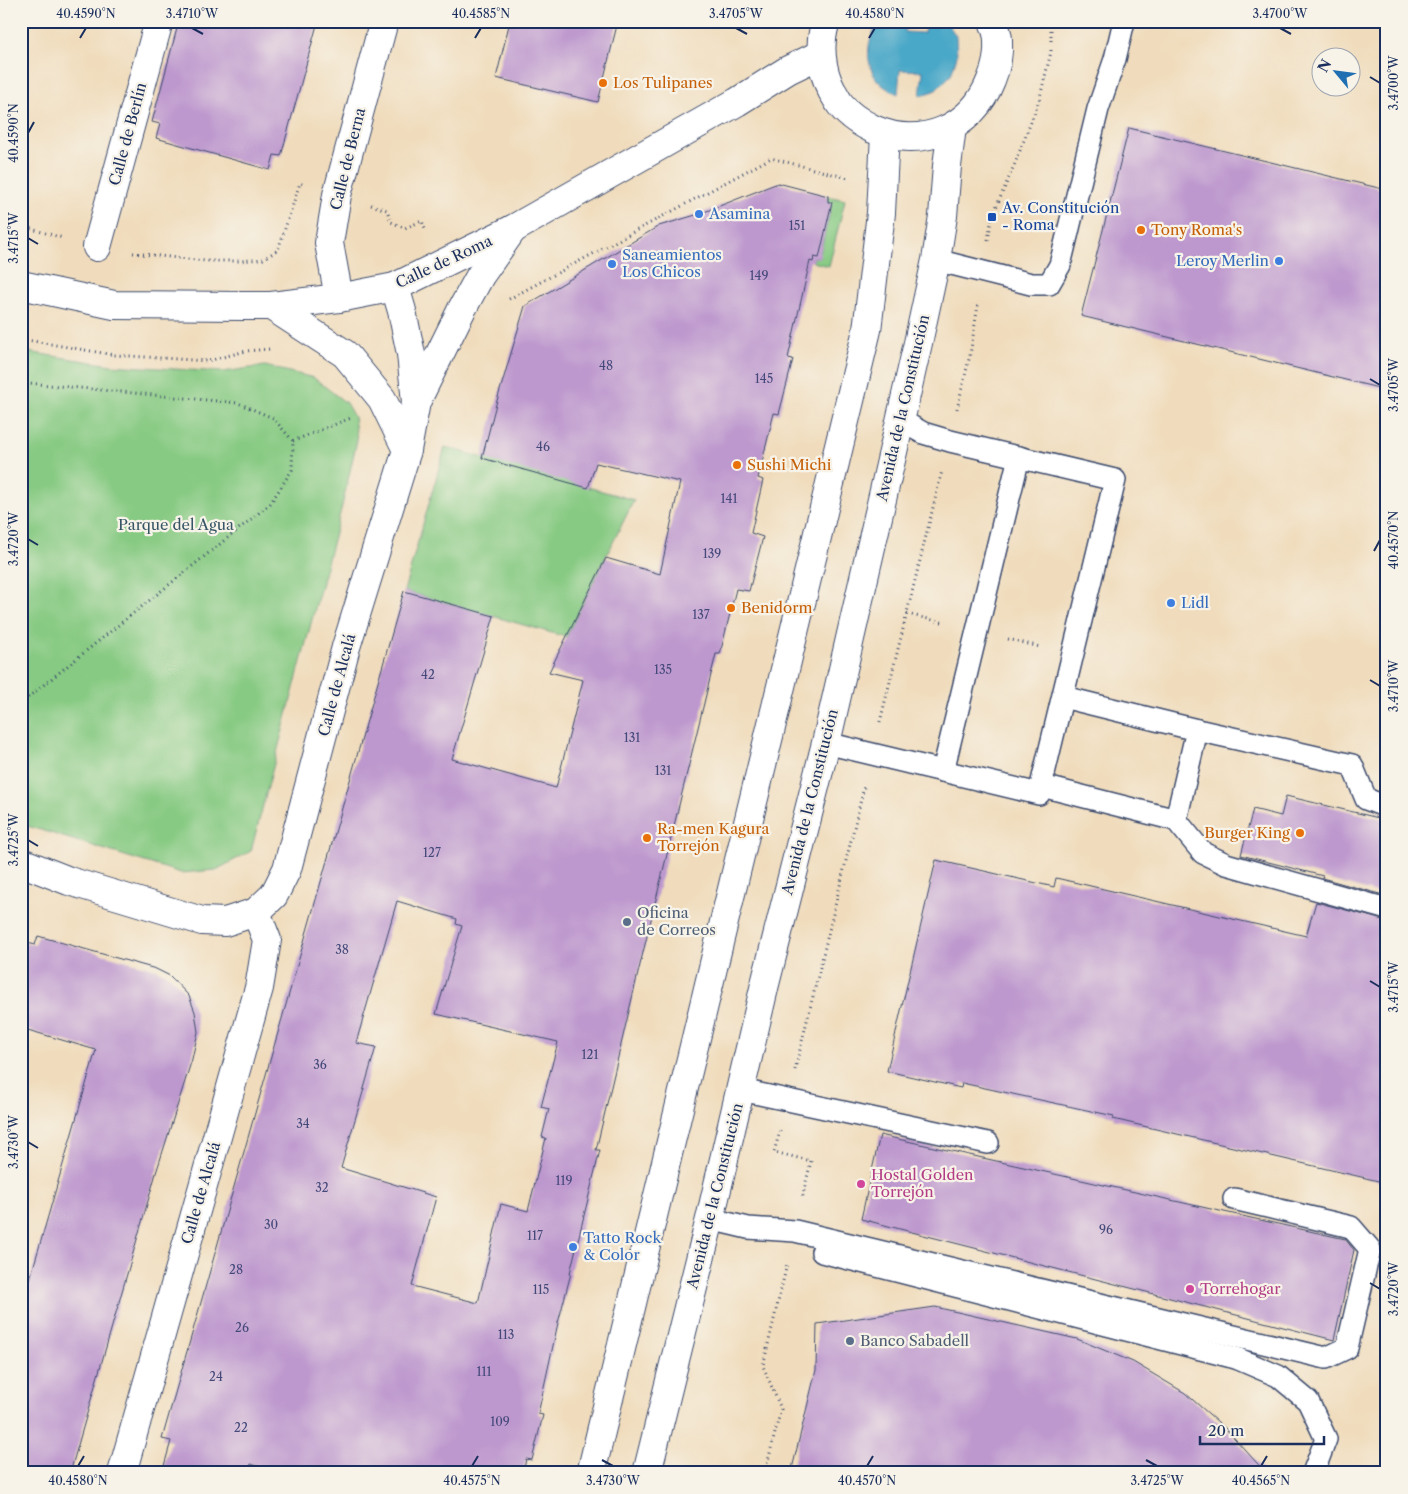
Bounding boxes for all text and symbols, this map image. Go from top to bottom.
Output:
text: 40.4590°N [56,6,116,21]
text: 3.4710°W [166,6,219,21]
text: 40.4585°N [452,6,510,21]
text: 3.4705°W [709,6,764,21]
text: 40.4580°N [845,6,905,21]
text: 3.4700°W [1253,6,1308,21]
north arrow [1310,48,1360,98]
text: 3.4700°W [1386,55,1401,110]
text: N [1314,56,1335,75]
place label: Los Tulipanes [613,73,713,92]
marker: Los Tulipanes [597,77,609,89]
street label: Calle de Berlín [105,80,151,187]
text: 40.4590°N [6,103,21,163]
street label: Calle de Berna [326,106,369,212]
place label: Av. Constitución - Roma [1001,198,1120,234]
place label: Asamina [708,204,770,223]
marker: Asamina [693,208,705,220]
text: 3.4715°W [6,211,21,264]
marker: Av. Constitución - Roma [986,211,998,223]
house number: 151 [789,218,805,233]
place label: Tony Roma's [1151,220,1242,239]
marker: Tony Roma's [1135,224,1147,236]
street label: Calle de Roma [393,231,495,292]
place label: Saneamientos Los Chicos [622,245,722,281]
place label: Leroy Merlin [1176,251,1270,270]
marker: Leroy Merlin [1273,255,1285,267]
marker: Saneamientos Los Chicos [606,258,618,270]
house number: 149 [749,268,769,283]
street label: Avenida de la Constitución [872,312,933,504]
text: 3.4705°W [1386,357,1401,412]
house number: 48 [599,358,613,373]
house number: 145 [755,371,773,386]
house number: 46 [536,439,550,454]
place label: Sushi Michi [747,455,832,474]
marker: Sushi Michi [731,459,743,471]
house number: 141 [720,491,738,506]
text: 3.4720°W [6,511,21,566]
text: 40.4570°N [1386,511,1401,569]
park label: Parque del Agua [118,515,234,534]
house number: 139 [703,546,721,561]
place label: Lidl [1181,593,1210,612]
marker: Lidl [1165,597,1177,609]
place label: Benidorm [741,598,812,617]
marker: Benidorm [725,602,737,614]
house number: 137 [692,607,710,622]
street label: Calle de Alcalá [314,631,359,738]
text: 3.4710°W [1386,659,1401,712]
house number: 135 [654,662,672,677]
house number: 42 [421,667,435,682]
street label: Avenida de la Constitución [777,706,842,898]
house number: 131 [624,730,640,745]
house number: 131 [655,763,671,778]
text: 3.4725°W [6,813,21,867]
place label: Ra-men Kagura Torrejón [657,819,769,855]
place label: Burger King [1204,823,1290,842]
marker: Burger King [1294,827,1306,839]
marker: Ra-men Kagura Torrejón [641,832,653,844]
house number: 127 [423,845,441,860]
place label: Oficina de Correos [637,903,716,939]
marker: Oficina de Correos [621,916,633,928]
house number: 38 [335,942,349,957]
text: 3.4715°W [1386,960,1401,1013]
house number: 121 [582,1047,599,1062]
house number: 36 [313,1057,327,1072]
street label: Avenida de la Constitución [682,1100,747,1292]
text: 3.4730°W [6,1114,21,1169]
house number: 34 [296,1116,310,1131]
street label: Calle de Alcalá [177,1139,224,1246]
place label: Hostal Golden Torrejón [871,1165,974,1201]
house number: 119 [555,1173,573,1188]
marker: Hostal Golden Torrejón [855,1178,867,1190]
house number: 32 [315,1180,329,1195]
house number: 30 [264,1217,278,1232]
house number: 96 [1099,1222,1113,1237]
house number: 117 [527,1228,543,1243]
place label: Tatto Rock & Color [583,1228,662,1264]
marker: Tatto Rock & Color [567,1241,579,1253]
text: 3.4720°W [1386,1261,1401,1316]
house number: 28 [229,1262,243,1277]
place label: Torrehogar [1200,1279,1281,1298]
house number: 115 [533,1282,549,1297]
marker: Torrehogar [1184,1283,1196,1295]
house number: 26 [235,1320,249,1335]
house number: 113 [498,1327,514,1342]
place label: Banco Sabadell [860,1331,970,1350]
marker: Banco Sabadell [844,1335,856,1347]
house number: 111 [476,1364,492,1379]
house number: 24 [209,1369,223,1384]
house number: 109 [490,1414,510,1429]
scale bar [1200,1414,1324,1446]
house number: 22 [234,1420,248,1435]
text: 20 m [1208,1421,1244,1440]
text: 40.4580°N [48,1473,108,1488]
text: 40.4575°N [443,1473,501,1488]
text: 3.4730°W [586,1473,641,1488]
text: 40.4570°N [838,1473,896,1488]
text: 3.4725°W [1130,1473,1184,1488]
text: 40.4565°N [1232,1473,1290,1488]

